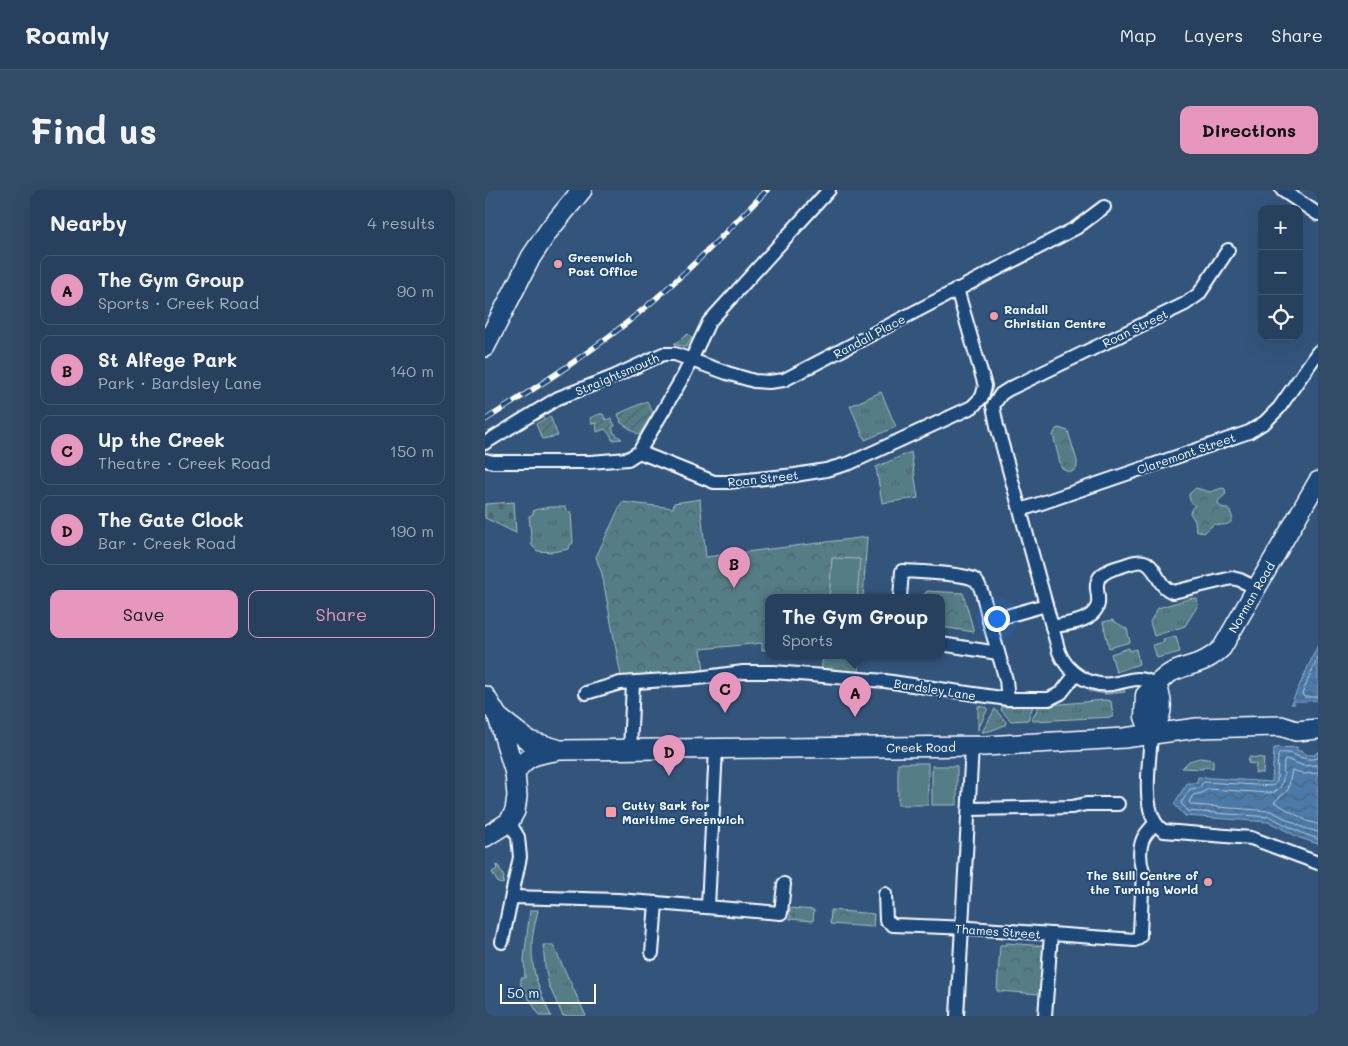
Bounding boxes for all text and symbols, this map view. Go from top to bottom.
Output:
text: Roamly [25,19,109,50]
text: Map [1120,23,1156,47]
text: Layers [1184,23,1243,47]
text: Share [1271,23,1323,47]
button: Directions [1180,106,1318,154]
text: Find us [30,107,157,153]
map controls [1258,205,1303,340]
button: + [1258,205,1303,250]
text: Nearby [50,209,127,236]
text: 4 results [367,212,435,233]
place label: Greenwich Post Office [568,249,638,279]
button: − [1258,250,1303,295]
marker: Greenwich Post Office [552,258,564,270]
text: The Gym Group [98,267,244,292]
text: A [61,280,73,301]
text: 90 m [397,280,434,301]
text: Sports · Creek Road [98,292,259,313]
button: locate [1258,295,1303,340]
place label: Randall Christian Centre [1004,301,1106,331]
street label: Roan Street [1100,305,1170,351]
street label: Randall Place [830,310,908,362]
marker: Randall Christian Centre [988,310,1000,322]
text: St Alfege Park [98,347,237,372]
street label: Straightsmouth [573,349,661,399]
text: B [62,360,72,381]
text: 140 m [390,360,434,381]
text: Park · Bardsley Lane [98,372,262,393]
text: Up the Creek [98,427,225,452]
street label: Claremont Street [1135,429,1237,477]
text: C [61,440,73,461]
text: 150 m [390,440,434,461]
text: Theatre · Creek Road [98,452,271,473]
street label: Roan Street [727,466,799,490]
text: The Gate Clock [98,507,244,532]
text: D [61,520,73,541]
text: 190 m [390,520,434,541]
text: Bar · Creek Road [98,532,236,553]
pin: B [718,547,750,588]
street label: Norman Road [1224,558,1278,635]
button: Save [50,590,238,638]
button: Share [248,590,435,638]
popup [765,594,945,659]
text: The Gym Group [782,604,928,629]
your location [984,606,1010,632]
text: Sports [782,629,833,650]
pin: C [709,672,741,713]
street label: Bardsley Lane [893,675,977,703]
pin: A [839,676,871,717]
pin: D [653,735,685,776]
street label: Creek Road [886,738,956,756]
place label: Cutty Sark for Maritime Greenwich [622,797,744,827]
marker: Cutty Sark for Maritime Greenwich [604,805,618,819]
place label: The Still Centre of the Turning World [1086,867,1199,897]
marker: The Still Centre of the Turning World [1202,876,1214,888]
street label: Thames Street [955,920,1041,942]
scale bar [500,981,596,1004]
text: 50 m [507,983,539,1002]

